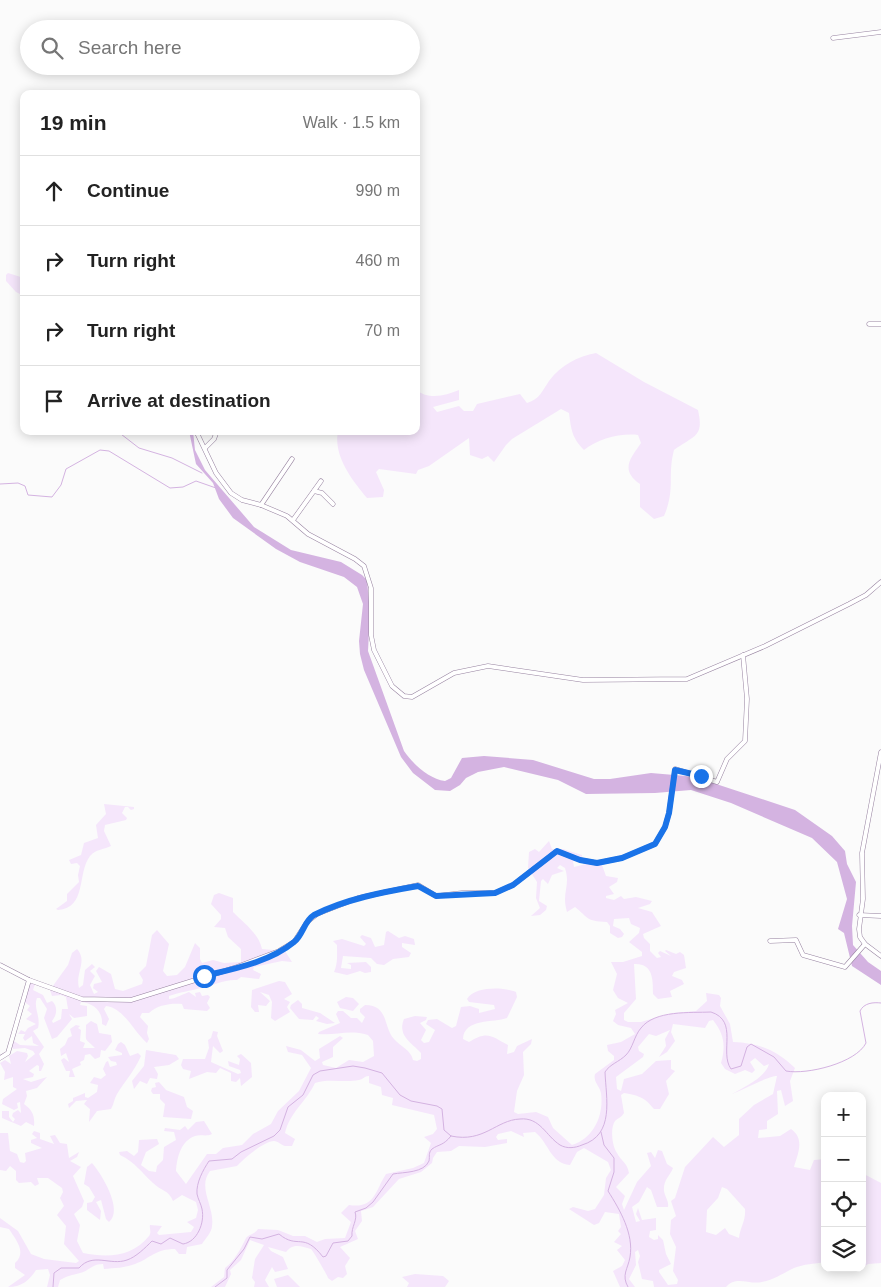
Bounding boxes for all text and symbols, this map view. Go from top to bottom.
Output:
search box [20,20,420,75]
icon: search [38,34,66,62]
text: Search here [78,37,182,58]
text: 19 min [40,111,107,134]
text: Walk · 1.5 km [303,114,400,131]
icon: ahead [40,177,68,205]
text: Continue [87,180,169,201]
text: 990 m [356,182,400,199]
icon: right [40,247,68,275]
text: Turn right [87,250,175,271]
text: 460 m [356,252,400,269]
icon: right [40,317,68,345]
text: Turn right [87,320,175,341]
text: 70 m [364,322,400,339]
icon: arrive [40,387,68,415]
text: Arrive at destination [87,390,271,411]
route end [690,765,713,788]
route start [193,965,216,988]
map controls [821,1092,866,1272]
button: + [821,1092,866,1137]
button: − [821,1137,866,1182]
button: locate [821,1182,866,1227]
button: layers [821,1227,866,1272]

